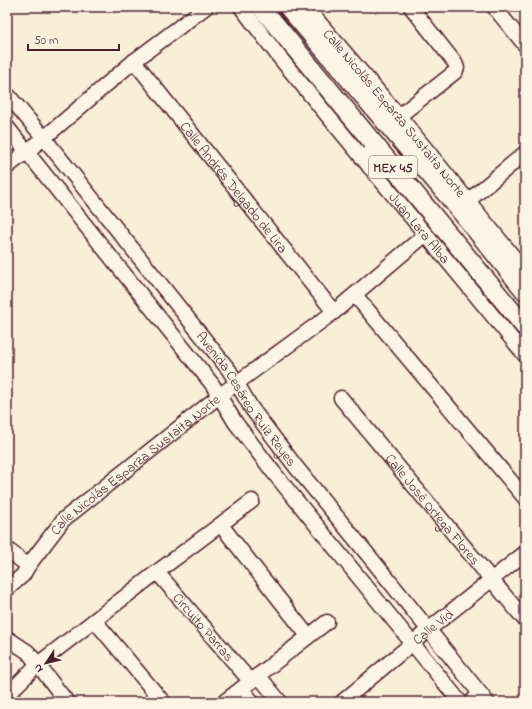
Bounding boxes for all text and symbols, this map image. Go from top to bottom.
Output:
street label: Calle Nicolás Esparza Sustaita Norte [317,25,471,203]
scale bar [28,26,119,52]
text: 50 m [34,32,58,50]
street label: Calle Andrés Delgado de Lira [174,118,292,258]
road number: MEX 45 [369,156,417,178]
street label: Juan Lara Alba [383,188,454,269]
street label: Avenida Cesáreo Ruiz Reyes [190,328,301,471]
street label: Calle Nicolás Esparza Sustaita Norte [46,390,226,540]
street label: Calle José Ortega Flores [379,450,484,570]
street label: Circuito Parras [167,589,238,667]
street label: Calle Vid [409,604,459,651]
north arrow [26,643,66,683]
text: N [30,661,47,676]

